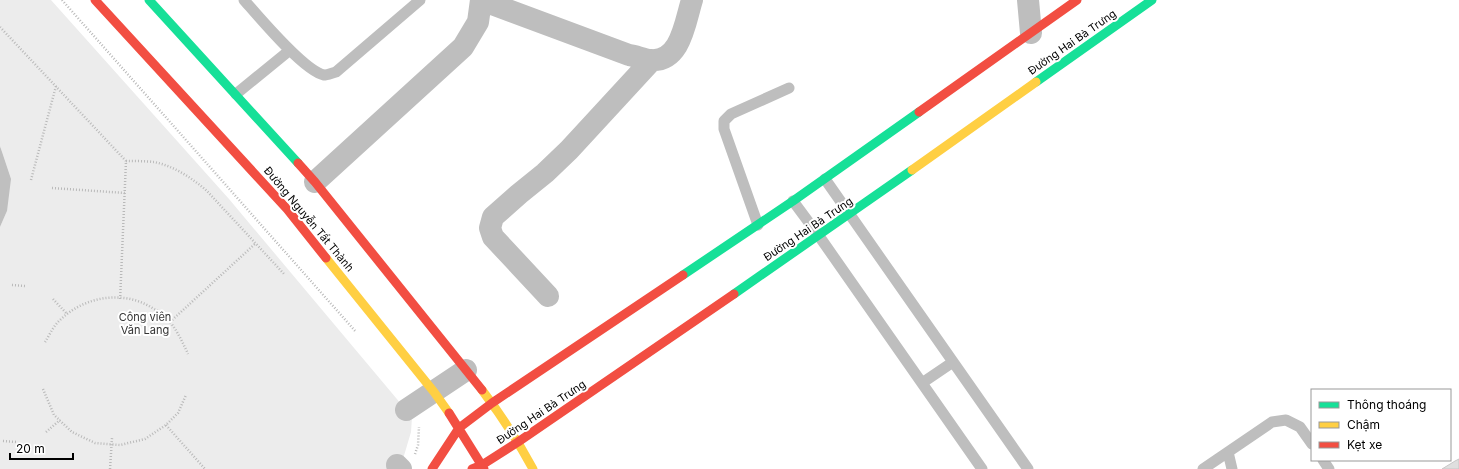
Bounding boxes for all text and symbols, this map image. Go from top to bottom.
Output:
street label: Đường Hai Bà Trưng [1025,6,1119,78]
street label: Đường Nguyễn Tất Thành [261,163,358,274]
street label: Đường Hai Bà Trưng [761,194,855,264]
park label: Công viên Văn Lang [119,310,171,337]
street label: Đường Hai Bà Trưng [494,377,588,447]
legend [1311,389,1451,461]
text: Thông thoáng [1347,397,1426,412]
text: Chậm [1347,417,1380,432]
scale bar [10,435,73,461]
text: Kẹt xe [1347,437,1382,452]
text: 20 m [16,441,45,456]

